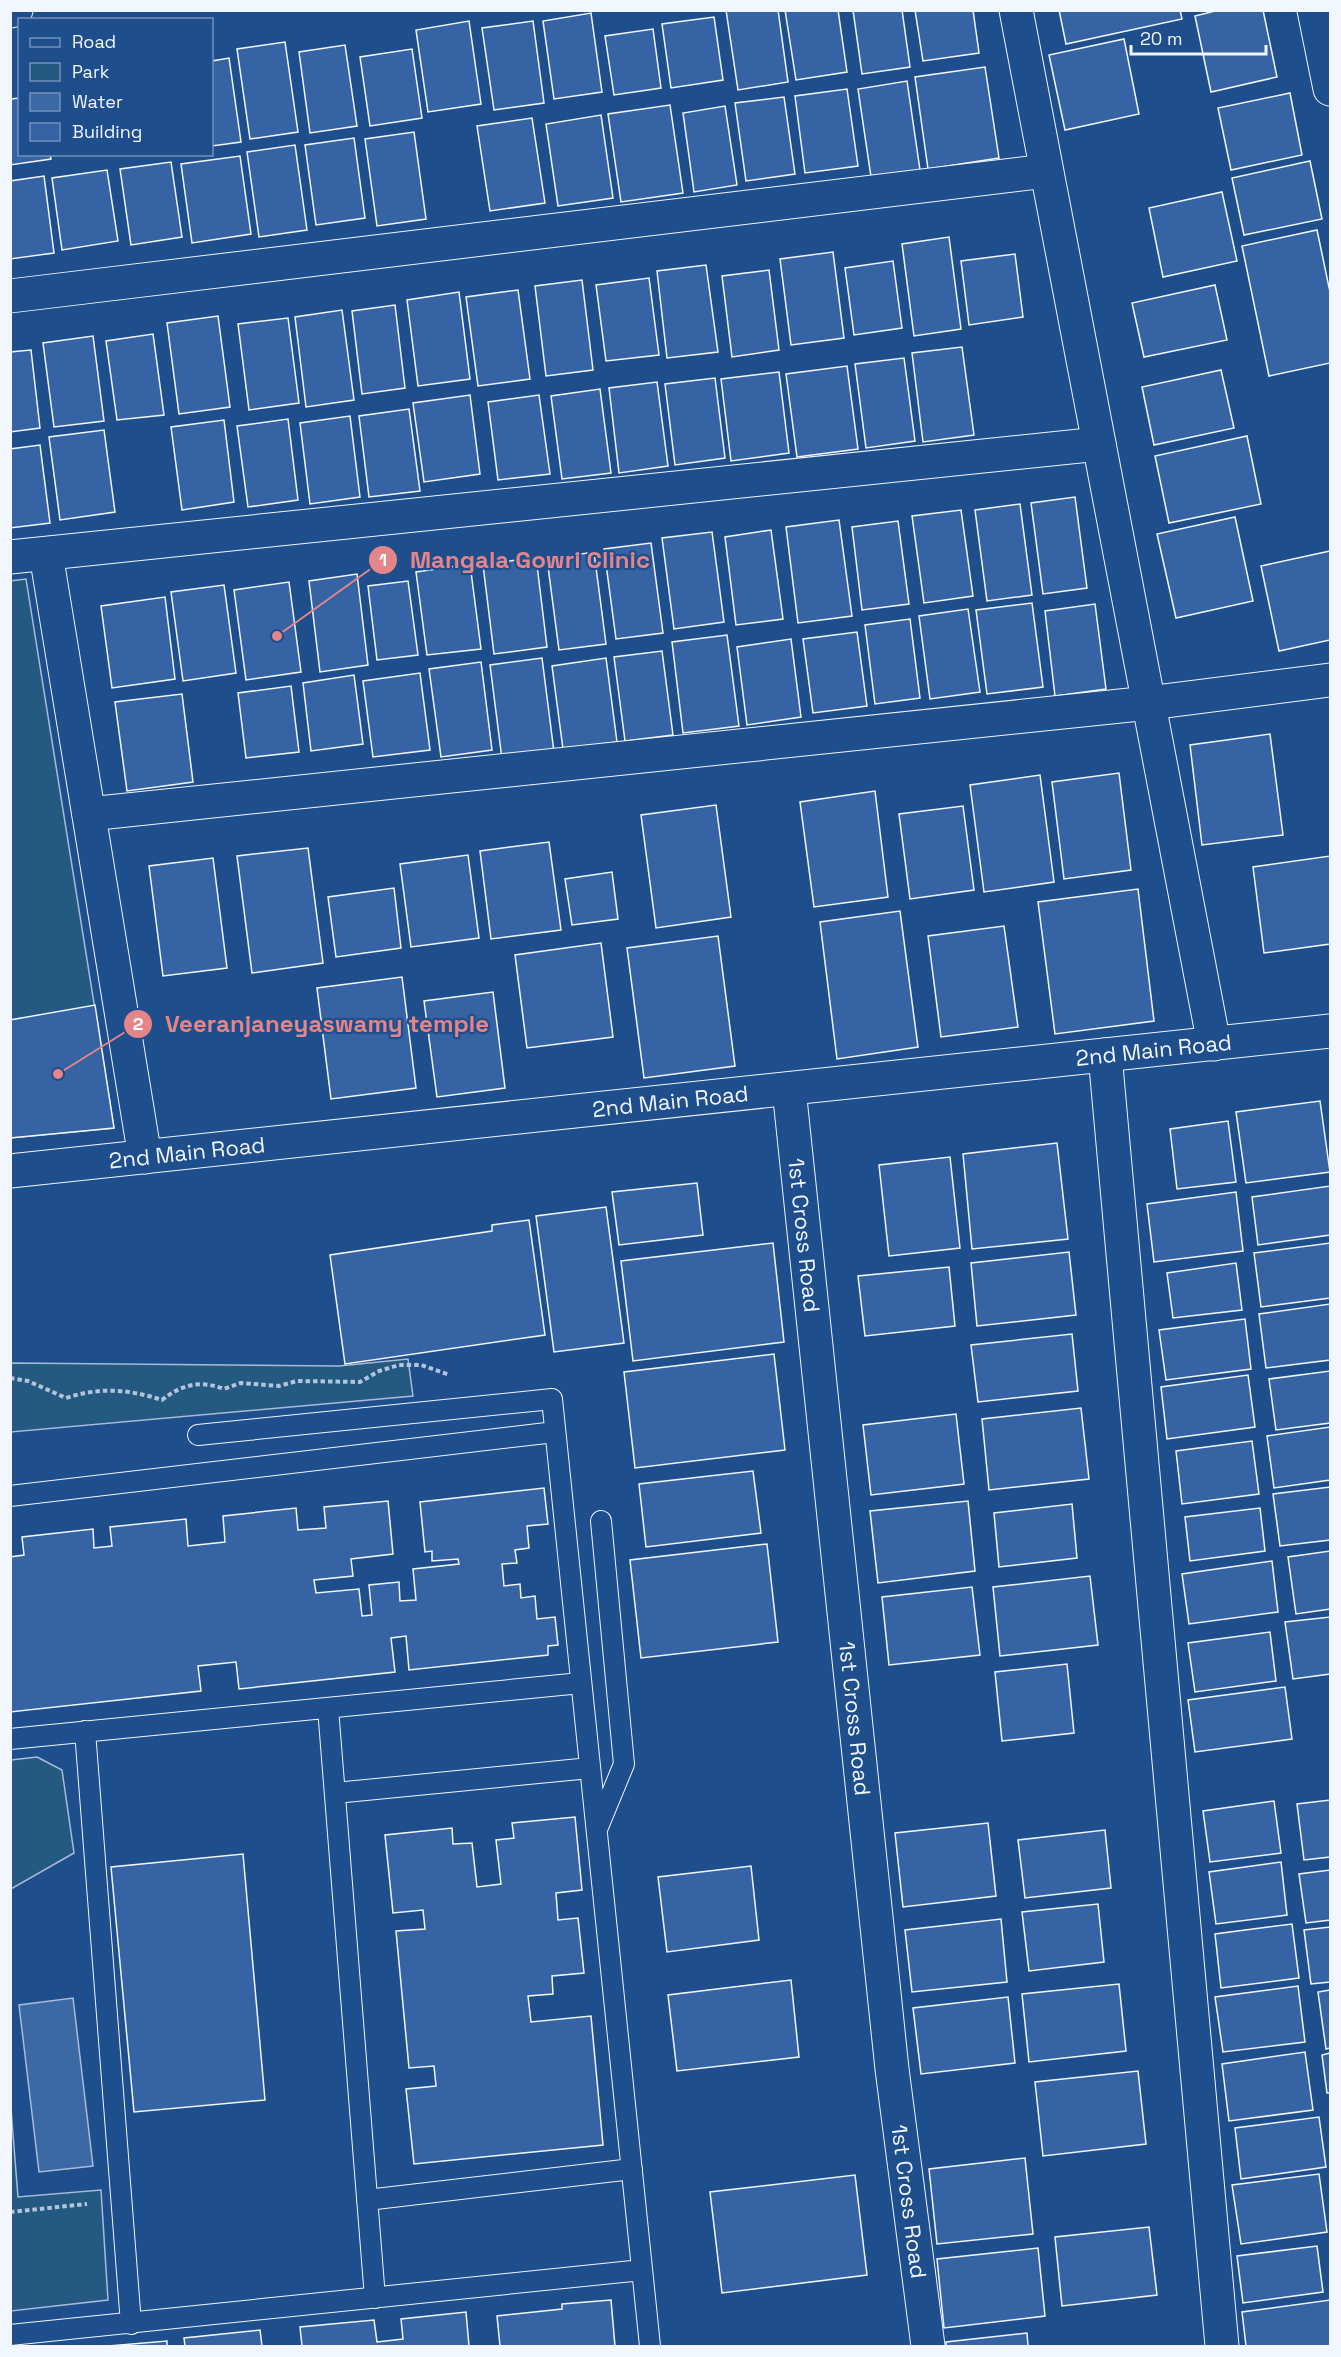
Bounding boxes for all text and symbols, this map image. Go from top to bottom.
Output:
legend [18,18,213,156]
scale bar [1131,18,1266,56]
text: 20 m [1140,27,1183,50]
text: Road [72,30,116,53]
text: Park [72,60,110,83]
text: Water [72,90,123,113]
text: Building [72,120,142,143]
callout: Mangala Gowri Clinic [368,539,662,581]
text: Mangala Gowri Clinic [410,544,650,575]
text: 1 [379,548,387,571]
callout: Veeranjaneyaswamy temple [123,1003,501,1045]
text: Veeranjaneyaswamy temple [165,1008,489,1039]
text: 2 [133,1012,144,1035]
street label: 2nd Main Road [1074,1028,1233,1072]
street label: 2nd Main Road [591,1079,750,1123]
street label: 2nd Main Road [108,1130,266,1174]
street label: 1st Cross Road [782,1157,826,1314]
street label: 1st Cross Road [833,1640,877,1797]
street label: 1st Cross Road [885,2123,933,2280]

